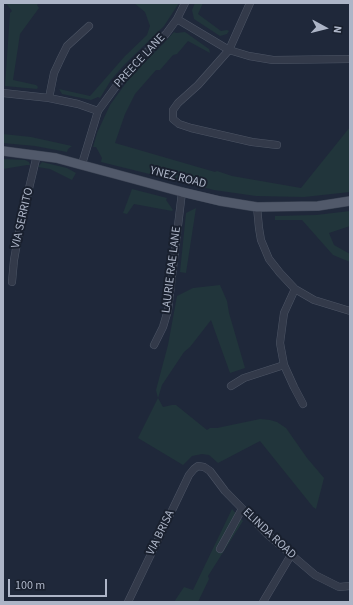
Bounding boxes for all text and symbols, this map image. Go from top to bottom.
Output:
north arrow [305,8,345,48]
text: N [330,25,345,34]
street label: PREECE LANE [111,31,169,91]
street label: YNEZ ROAD [148,164,208,192]
street label: VIA SERRITO [9,186,37,250]
street label: LAURIE RAE LANE [160,226,184,314]
street label: ELINDA ROAD [239,506,299,562]
street label: VIA BRISA [144,508,178,558]
scale bar [10,571,109,597]
text: 100 m [15,577,45,594]

